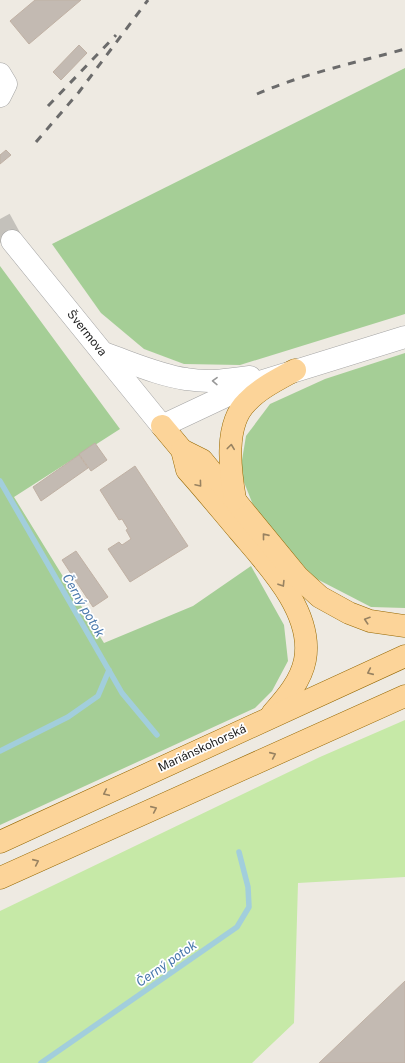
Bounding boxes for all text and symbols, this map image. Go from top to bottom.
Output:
street label: Švermova [64,307,110,359]
one-way arrow [212,377,218,385]
one-way arrow [226,444,235,450]
one-way arrow [195,480,202,487]
one-way arrow [262,533,269,540]
water label: Černý potok [59,571,108,640]
one-way arrow [277,580,284,587]
one-way arrow [363,616,370,625]
one-way arrow [366,667,374,675]
street label: Mariánskohorská [156,722,248,774]
one-way arrow [269,752,276,760]
one-way arrow [102,788,110,796]
one-way arrow [150,806,158,814]
one-way arrow [31,859,39,867]
water label: Černý potok [133,937,199,990]

